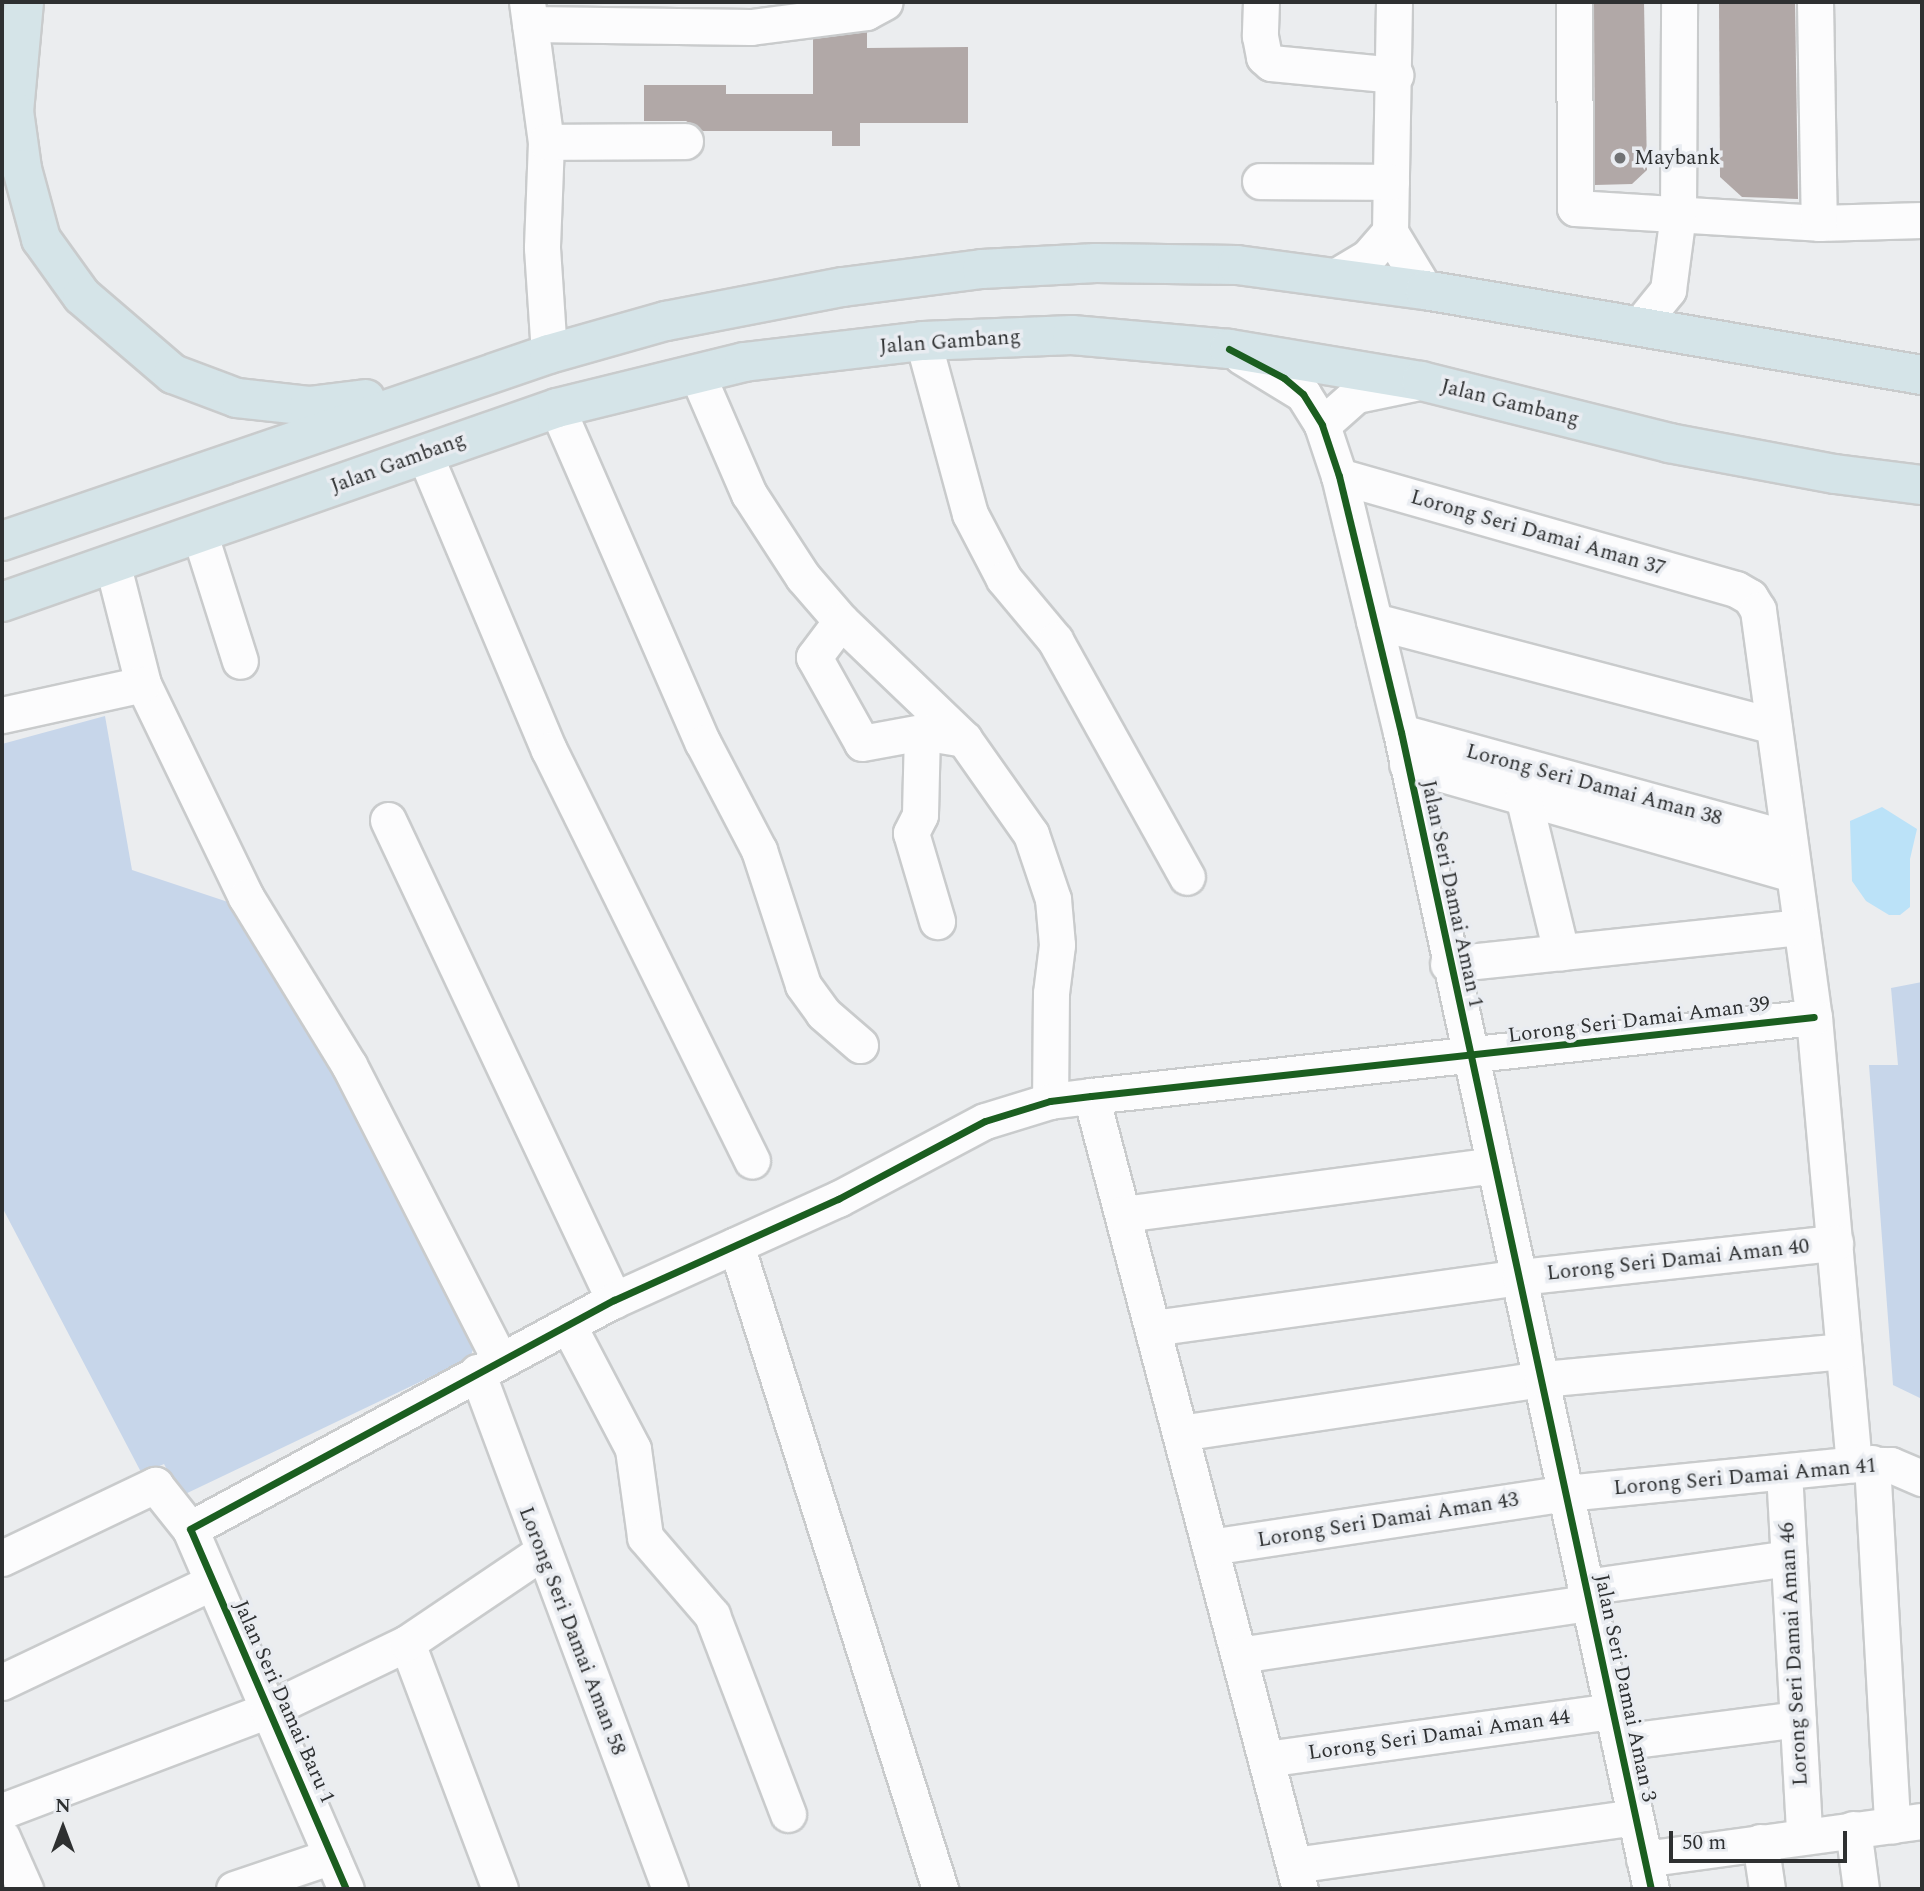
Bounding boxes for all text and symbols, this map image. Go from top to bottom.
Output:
place label: Maybank [1634,145,1720,171]
marker: Maybank [1612,150,1628,166]
street label: Jalan Gambang [878,324,1022,360]
street label: Jalan Gambang [1438,374,1582,432]
street label: Jalan Gambang [327,427,469,499]
street label: Lorong Seri Damai Aman 37 [1408,484,1668,582]
street label: Lorong Seri Damai Aman 38 [1463,739,1725,831]
street label: Jalan Seri Damai Aman 1 [1416,778,1488,1010]
street label: Lorong Seri Damai Aman 39 [1506,991,1772,1049]
street label: Lorong Seri Damai Aman 40 [1545,1234,1811,1286]
street label: Lorong Seri Damai Aman 41 [1612,1453,1878,1501]
street label: Lorong Seri Damai Aman 43 [1256,1487,1520,1553]
street label: Lorong Seri Damai Aman 58 [513,1503,631,1759]
street label: Lorong Seri Damai Aman 46 [1775,1521,1813,1787]
street label: Jalan Seri Damai Aman 3 [1589,1572,1661,1804]
street label: Jalan Seri Damai Baru 1 [228,1596,340,1808]
street label: Lorong Seri Damai Aman 44 [1307,1704,1571,1766]
text: N [55,1792,71,1821]
north arrow [28,1793,98,1863]
scale bar [1672,1818,1850,1862]
text: 50 m [1682,1827,1726,1859]

